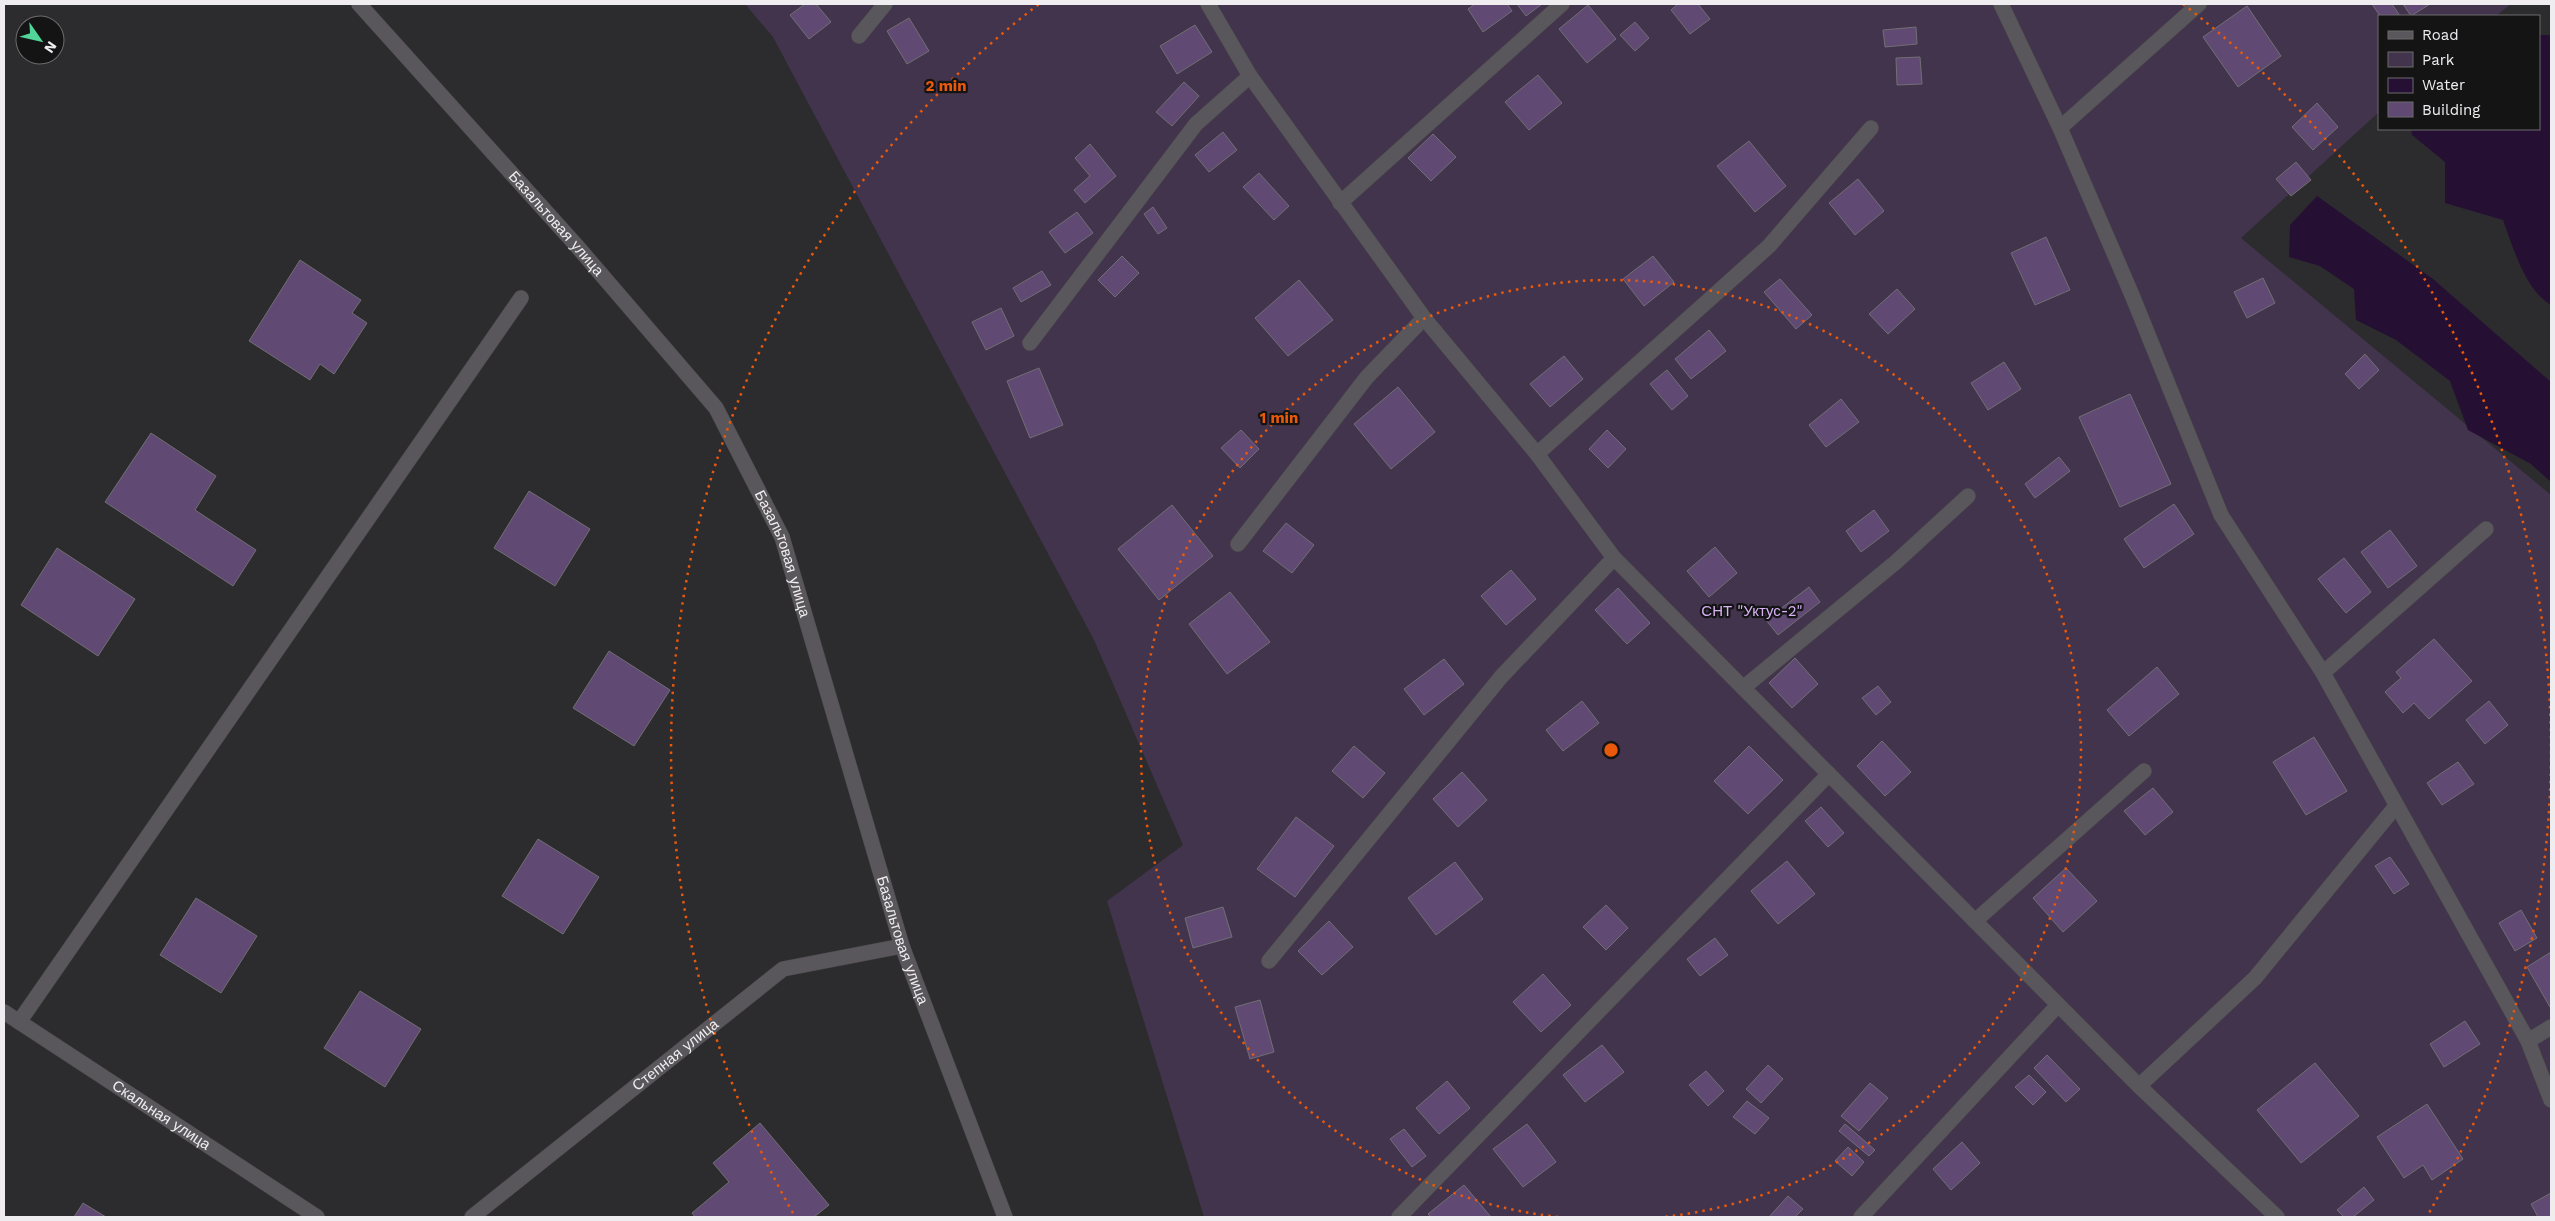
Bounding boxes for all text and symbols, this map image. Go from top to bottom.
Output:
north arrow [15,15,65,65]
legend [2378,15,2540,130]
text: Road [2422,26,2459,44]
text: N [41,38,60,56]
text: Park [2422,51,2455,69]
text: Water [2422,76,2465,94]
text: 2 min [925,77,967,95]
text: Building [2422,101,2480,119]
street label: Базальтовая улица [505,167,608,280]
text: 1 min [1260,409,1298,427]
street label: Базальтовая улица [751,487,814,620]
park label: СНТ "Уктус-2" [1701,602,1803,620]
centre of rings [1602,741,1620,759]
street label: Базальтовая улица [873,874,933,1008]
street label: Степная улица [629,1015,723,1095]
street label: Скальная улица [109,1076,214,1154]

